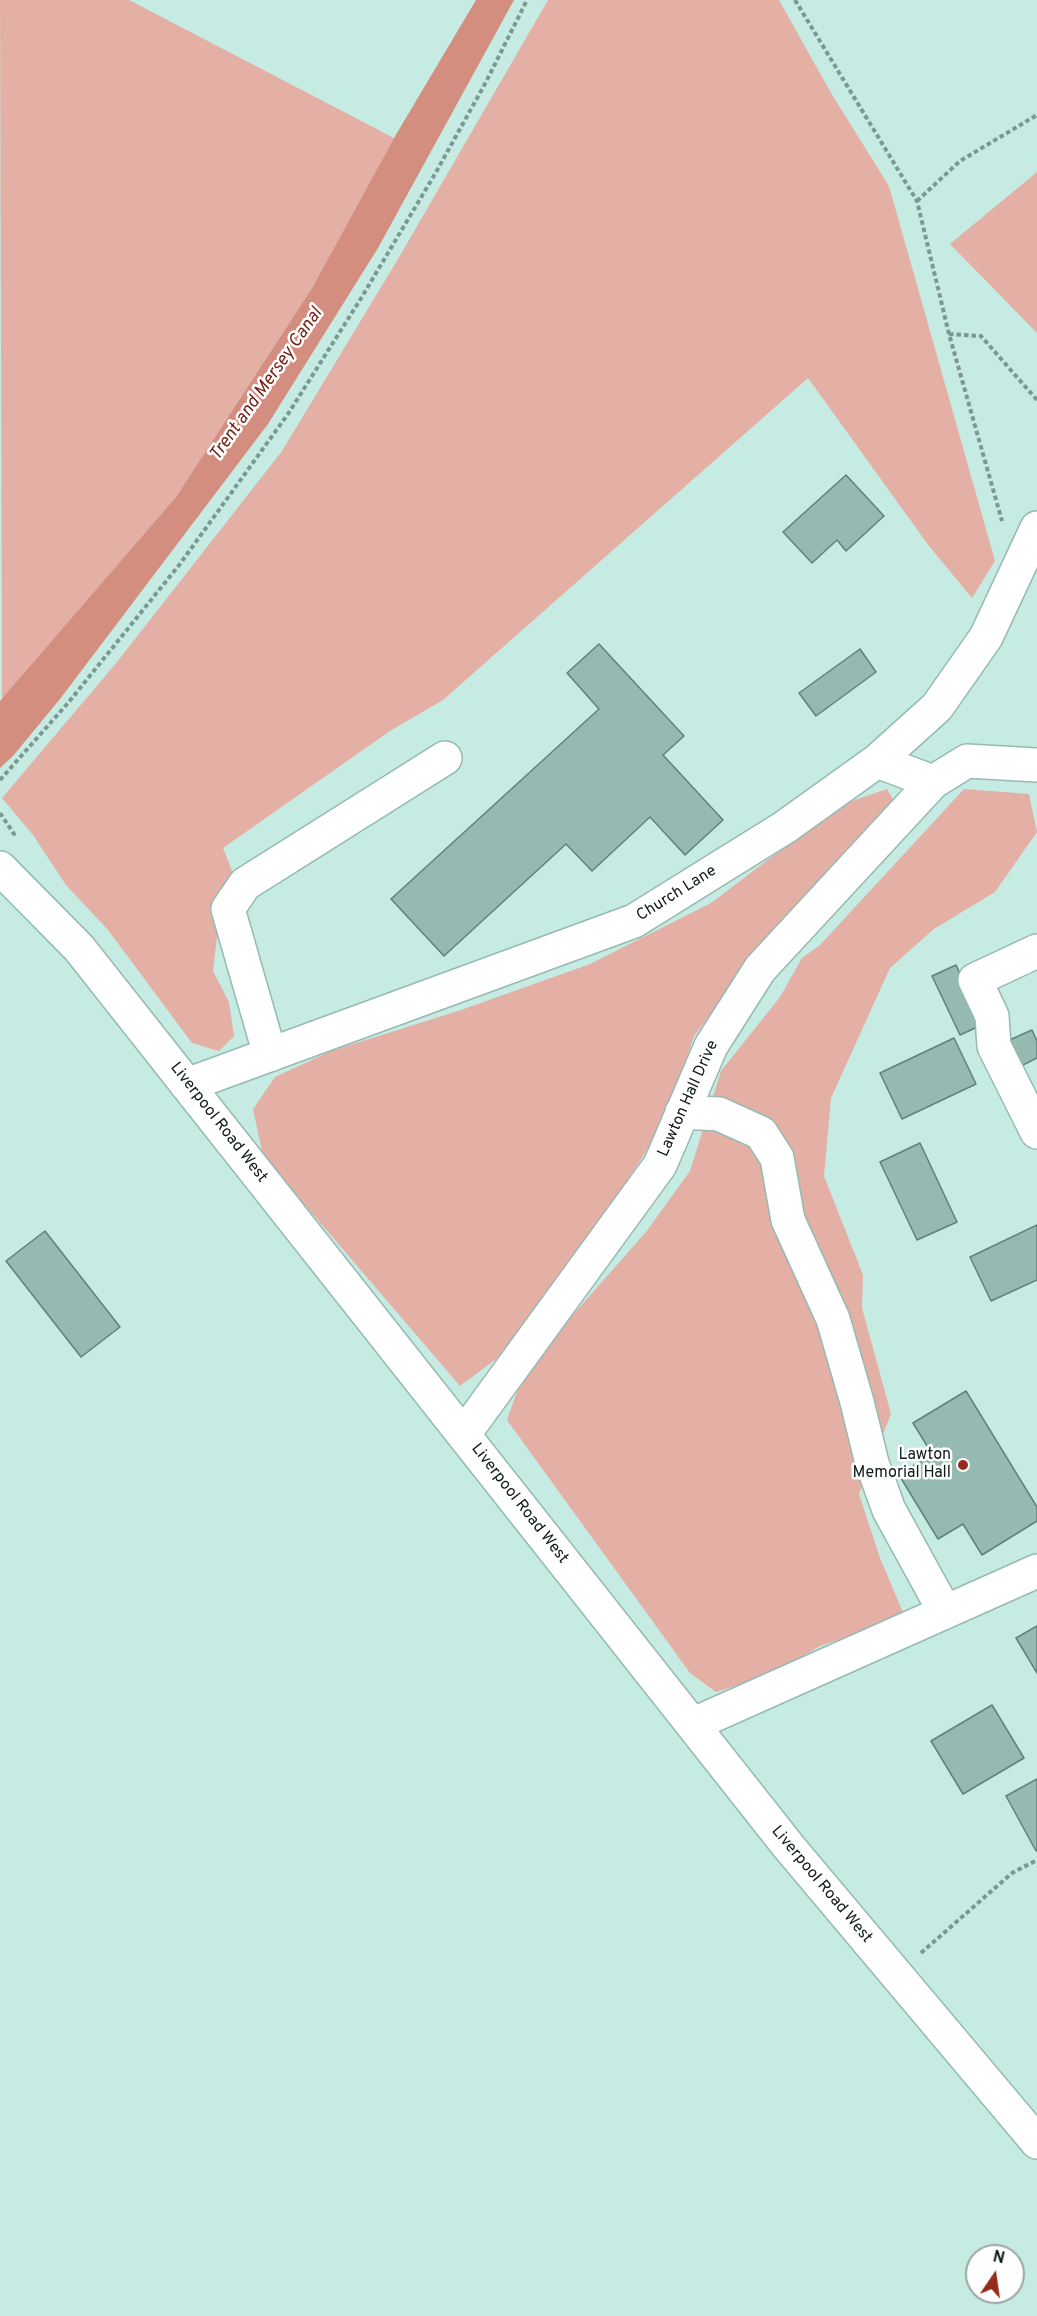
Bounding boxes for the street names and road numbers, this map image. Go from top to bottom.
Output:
street label: Church Lane [634,862,720,926]
street label: Lawton Hall Drive [655,1038,723,1160]
street label: Liverpool Road West [165,1059,271,1187]
street label: Liverpool Road West [466,1440,572,1568]
street label: Liverpool Road West [766,1822,876,1948]

